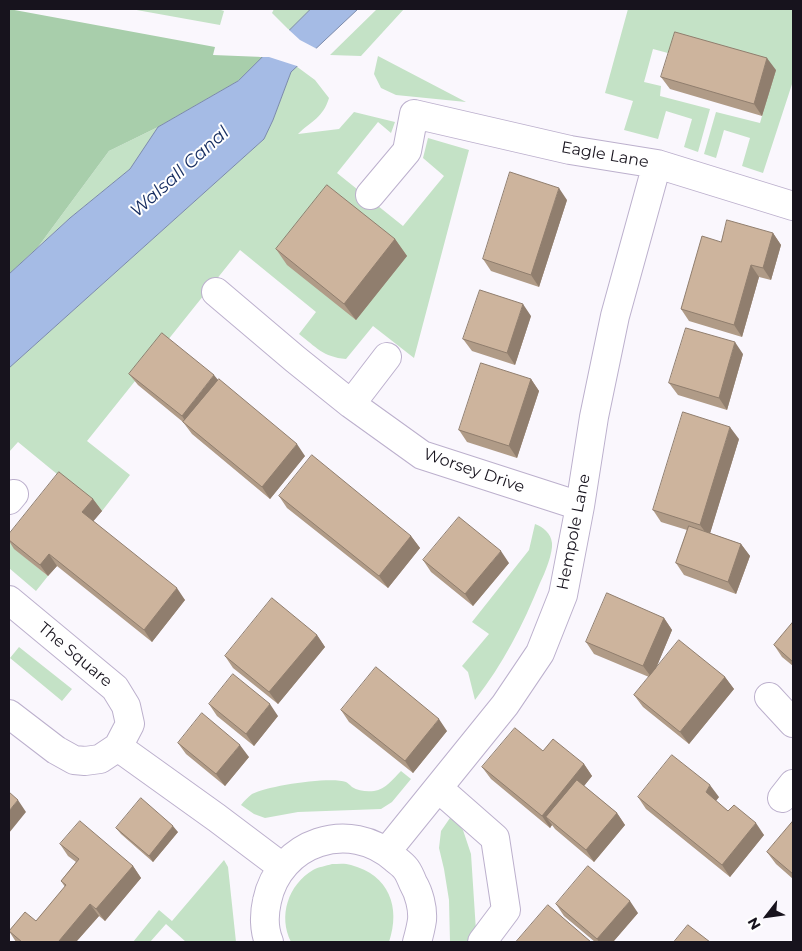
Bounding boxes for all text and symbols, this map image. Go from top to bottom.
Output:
water label: Walsall Canal [126,122,234,222]
street label: Eagle Lane [560,138,650,172]
street label: Worsey Drive [421,445,527,497]
street label: Hempole Lane [553,472,595,592]
street label: The Square [34,619,116,691]
north arrow [742,891,792,941]
text: N [743,914,765,933]

